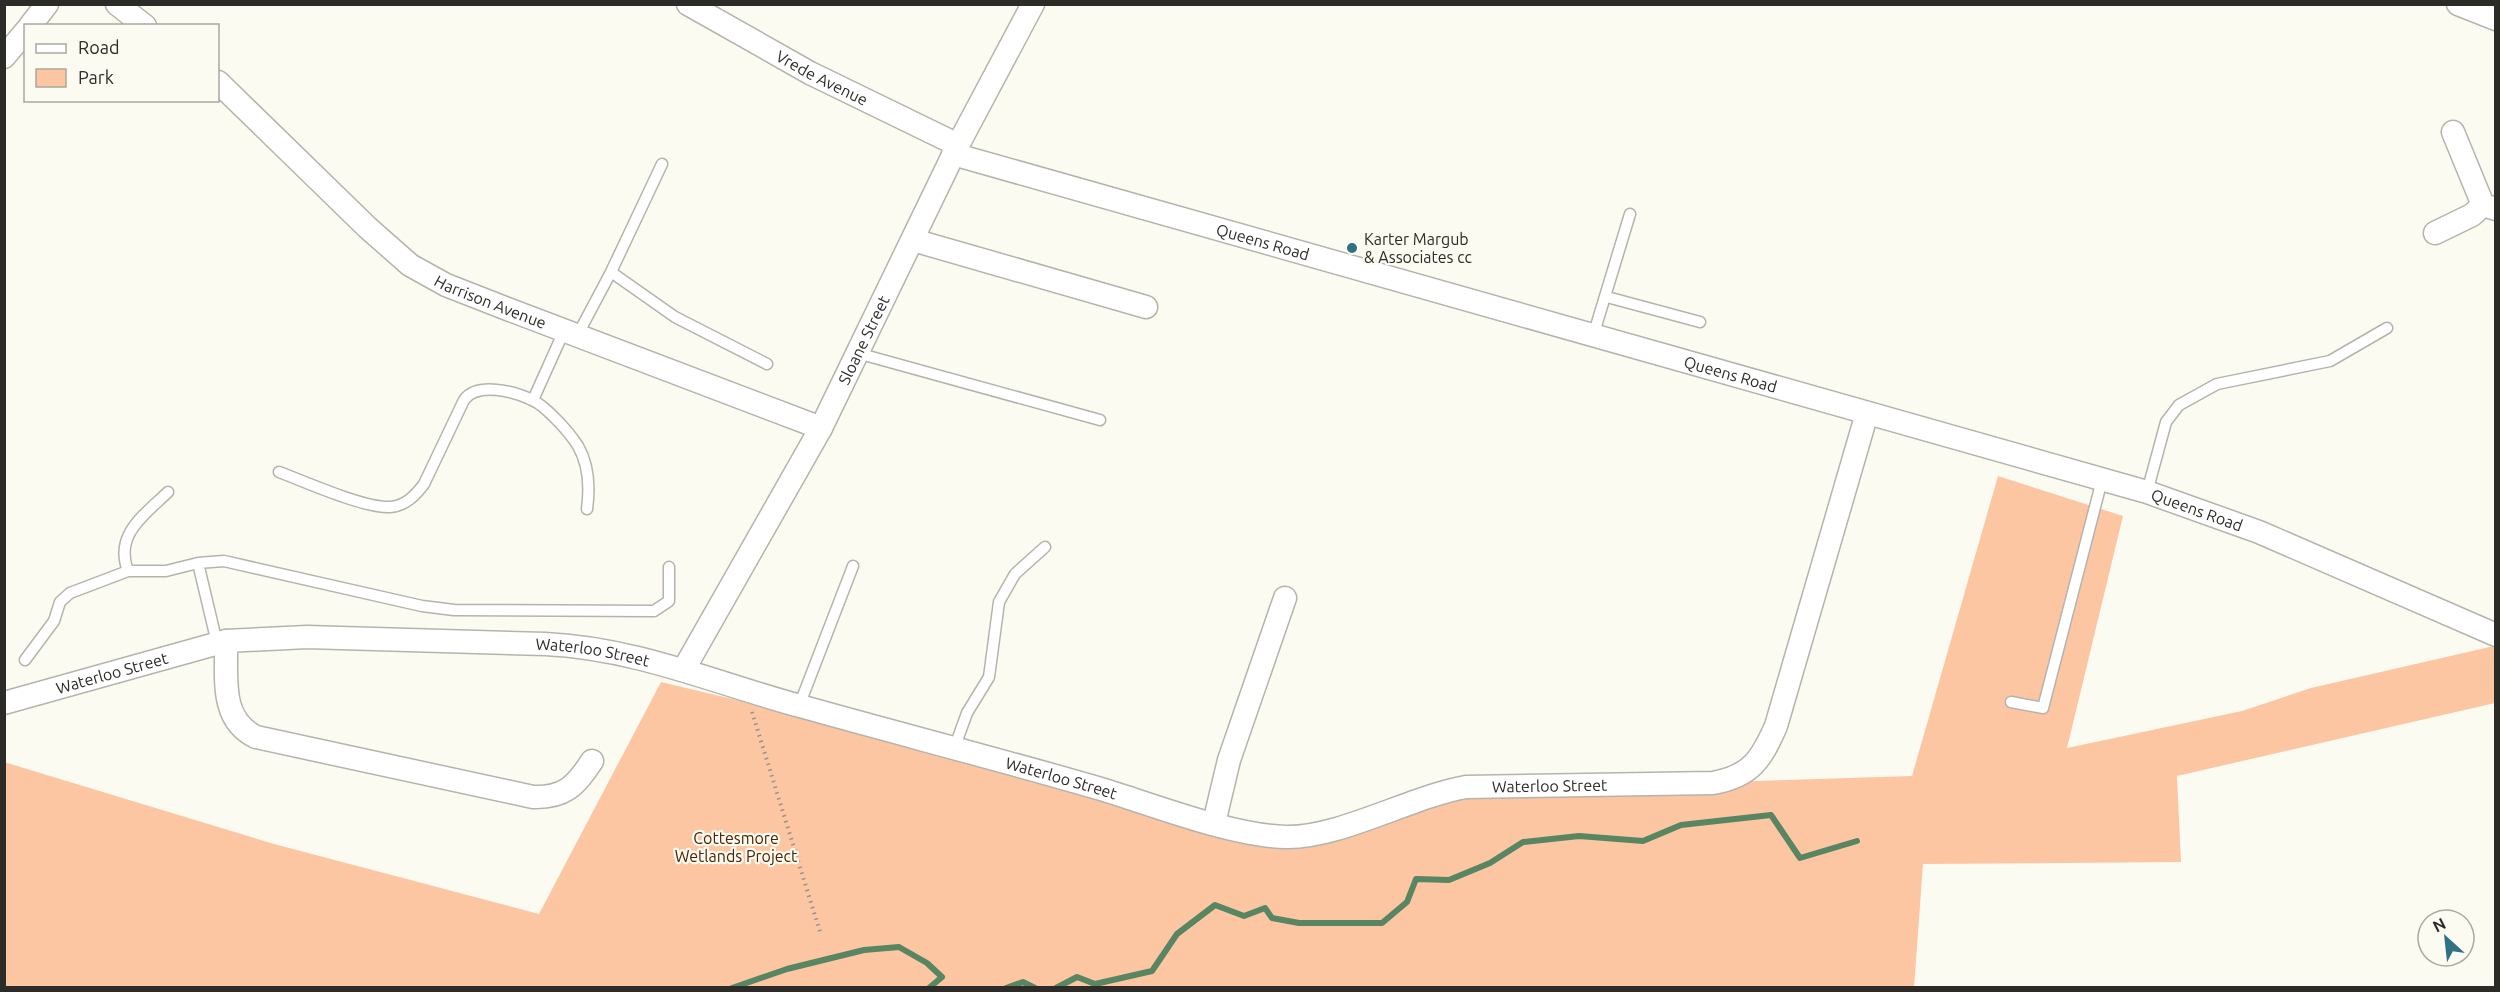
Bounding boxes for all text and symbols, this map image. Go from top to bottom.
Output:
legend [24,24,219,102]
text: Road [78,37,120,57]
street label: Vrede Avenue [773,47,871,109]
text: Park [78,67,114,87]
street label: Queens Road [1214,220,1311,263]
place label: Karter Margub & Associates cc [1364,230,1473,266]
marker: Karter Margub & Associates cc [1345,241,1359,255]
street label: Harrison Avenue [431,271,549,332]
street label: Sloane Street [834,292,893,387]
street label: Queens Road [1682,352,1779,396]
street label: Queens Road [2149,485,2245,534]
street label: Waterloo Street [535,635,652,670]
street label: Waterloo Street [54,649,170,697]
street label: Waterloo Street [1004,754,1120,803]
street label: Waterloo Street [1492,776,1608,796]
park label: Cottesmore Wetlands Project [675,829,798,865]
north arrow [2416,908,2476,968]
text: N [2430,914,2449,935]

